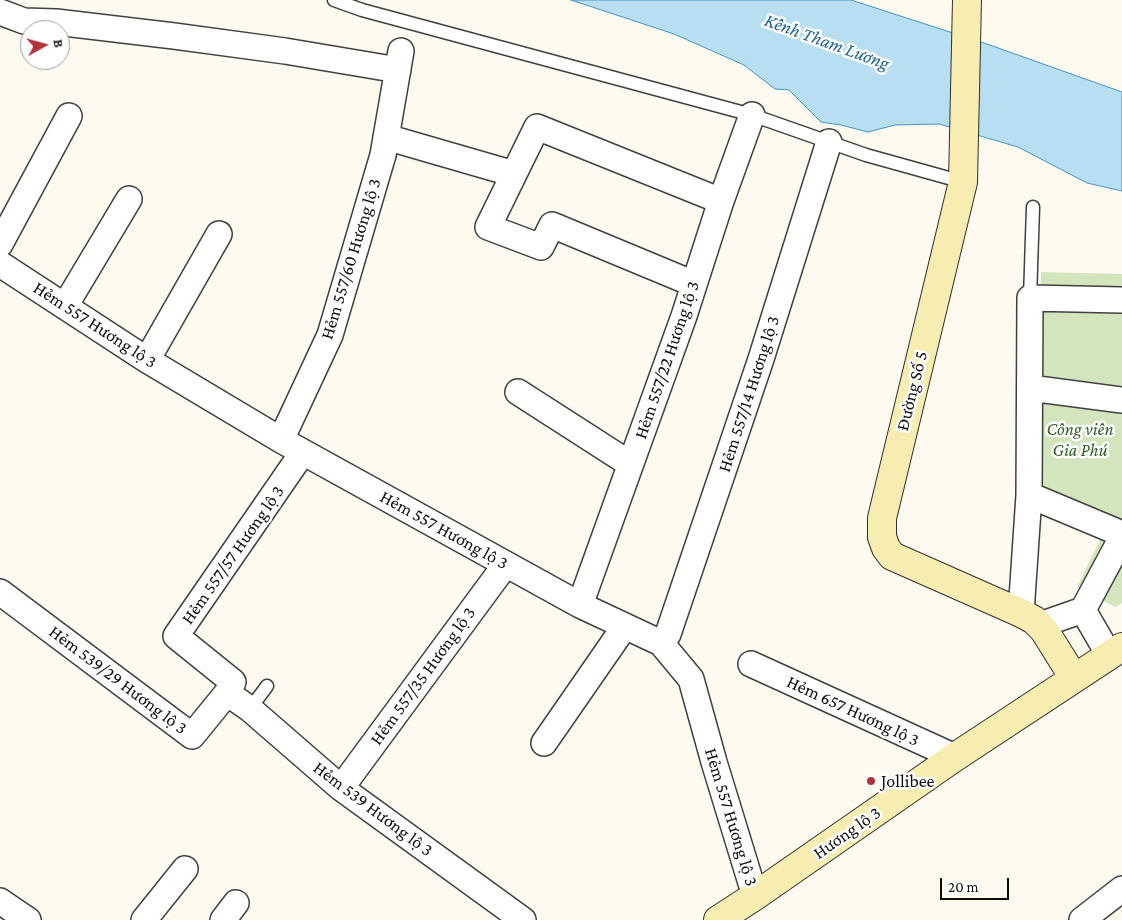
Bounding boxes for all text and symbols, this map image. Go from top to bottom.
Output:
water label: Kênh Tham Lương [761,9,893,75]
north arrow [20,20,70,70]
text: B [50,38,67,48]
street label: Hẻm 557/60 Hương lộ 3 [316,176,386,342]
street label: Hẻm 557 Hương lộ 3 [29,277,161,373]
street label: Hẻm 557/22 Hương lộ 3 [630,278,704,442]
street label: Hẻm 557/14 Hương lộ 3 [714,313,784,475]
street label: Đường Số 5 [892,349,932,433]
park label: Công viên Gia Phú [1046,418,1114,460]
street label: Hẻm 557/57 Hương lộ 3 [177,481,289,629]
street label: Hẻm 557 Hương lộ 3 [376,486,512,574]
street label: Hẻm 557/35 Hương lộ 3 [366,603,480,749]
street label: Hẻm 539/29 Hương lộ 3 [45,621,191,739]
street label: Hẻm 657 Hương lộ 3 [783,671,923,751]
street label: Hẻm 557 Hương lộ 3 [700,745,762,889]
street label: Hẻm 539 Hương lộ 3 [309,757,437,861]
place label: Jollibee [881,770,934,792]
marker: Jollibee [865,775,877,787]
street label: Hương lộ 3 [809,802,885,864]
scale bar [942,868,1011,900]
text: 20 m [948,879,979,895]

